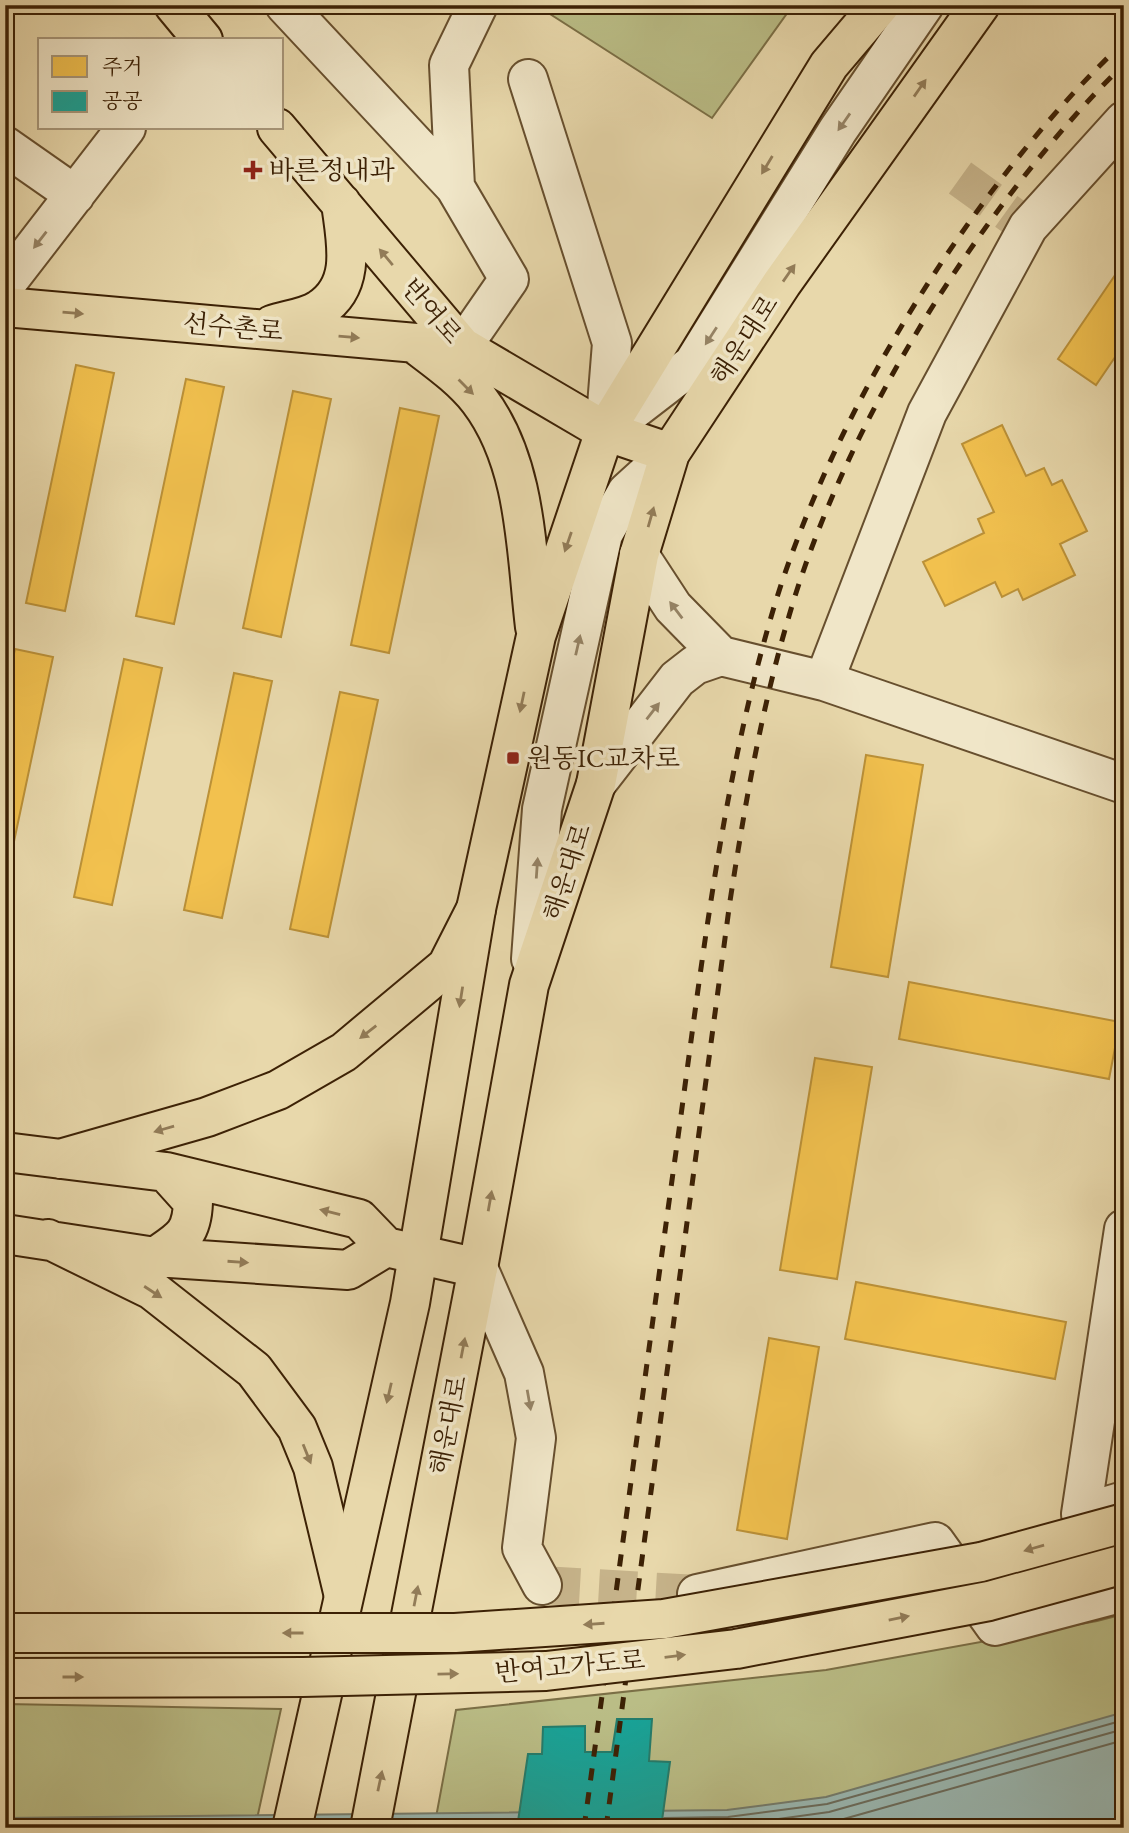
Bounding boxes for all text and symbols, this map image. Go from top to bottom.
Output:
legend [38,38,284,130]
text: 주거 [102,53,143,80]
one-way arrow [913,79,927,97]
text: 공공 [102,87,143,114]
one-way arrow [837,113,851,131]
place label: 바른정내과 [269,153,395,187]
one-way arrow [761,156,774,175]
marker: 바른정내과 [243,160,263,180]
one-way arrow [33,231,47,249]
one-way arrow [379,249,394,266]
one-way arrow [781,264,795,282]
street label: 반여로 [394,271,470,351]
street label: 해운대로 [702,289,786,391]
street label: 선수촌로 [181,306,285,348]
one-way arrow [62,308,84,319]
one-way arrow [705,326,718,346]
one-way arrow [338,332,360,343]
one-way arrow [458,379,474,395]
one-way arrow [646,507,656,528]
one-way arrow [562,532,573,553]
one-way arrow [668,601,683,619]
one-way arrow [573,634,584,656]
one-way arrow [516,691,527,713]
one-way arrow [645,702,660,720]
place label: 원동IC교차로 [527,741,680,775]
marker: 원동IC교차로 [505,750,521,766]
street label: 해운대로 [535,819,599,925]
one-way arrow [532,857,543,879]
one-way arrow [455,986,466,1008]
one-way arrow [360,1025,378,1040]
one-way arrow [154,1124,175,1134]
one-way arrow [485,1190,496,1212]
one-way arrow [319,1206,341,1217]
one-way arrow [227,1257,249,1268]
one-way arrow [143,1285,163,1298]
one-way arrow [458,1337,469,1359]
street label: 해운대로 [422,1372,474,1478]
one-way arrow [383,1382,394,1404]
one-way arrow [524,1389,535,1411]
one-way arrow [302,1443,313,1464]
one-way arrow [1024,1543,1045,1553]
one-way arrow [410,1585,421,1607]
one-way arrow [888,1612,910,1623]
one-way arrow [582,1619,604,1630]
one-way arrow [282,1627,304,1639]
street label: 반여고가도로 [493,1642,647,1690]
one-way arrow [664,1651,686,1662]
one-way arrow [437,1668,459,1679]
one-way arrow [63,1671,85,1683]
one-way arrow [374,1770,385,1792]

